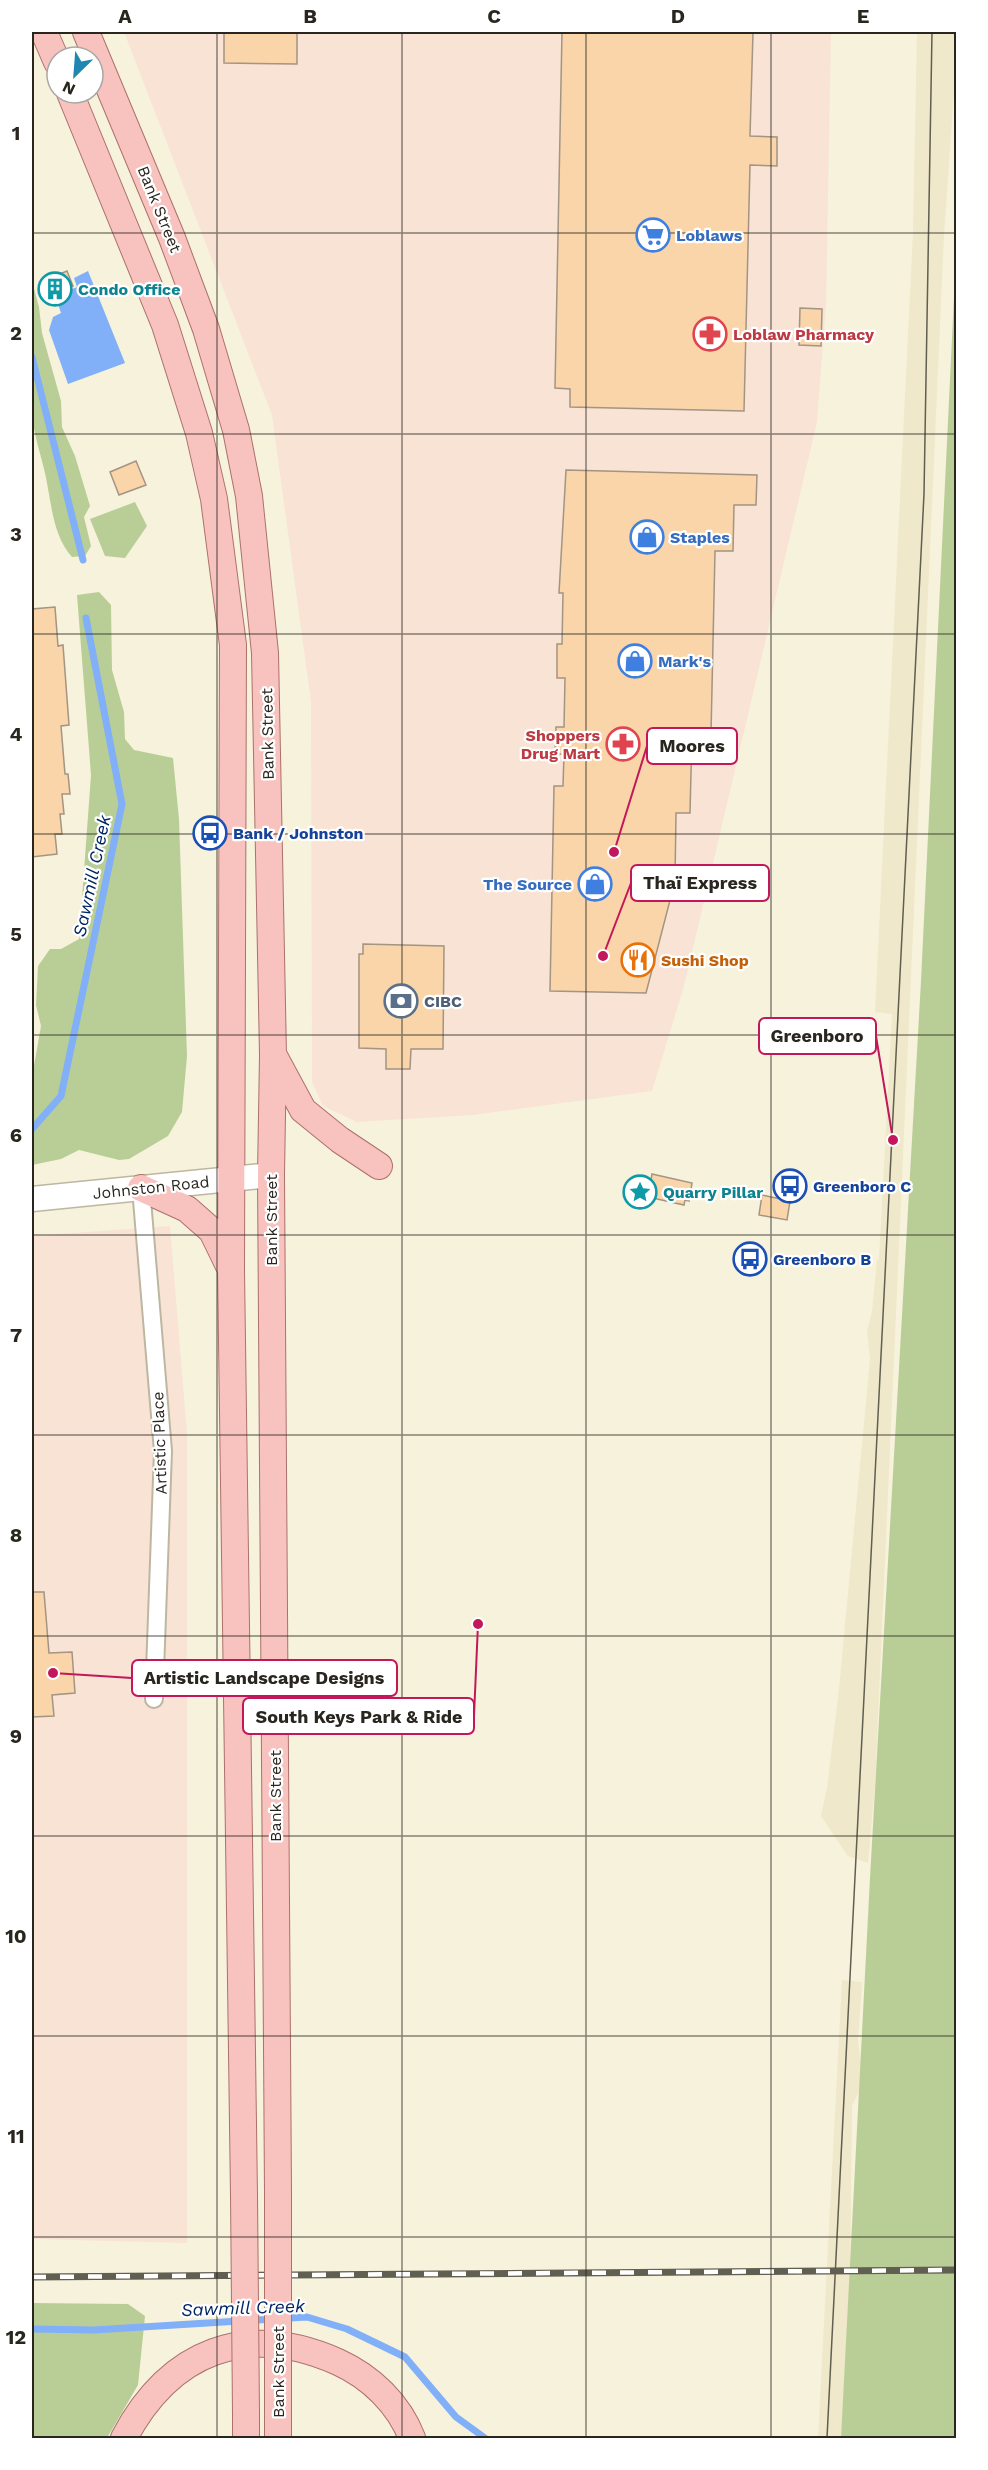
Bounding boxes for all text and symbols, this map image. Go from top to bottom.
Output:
text: A [118,4,132,28]
text: B [303,4,317,28]
text: C [487,4,501,28]
text: D [671,4,685,28]
text: E [857,4,869,28]
north arrow [45,45,105,105]
text: N [59,77,78,99]
text: 1 [12,121,20,145]
street label: Bank Street [134,163,186,256]
supermarket icon: Loblaws [635,217,671,253]
place label: Loblaws [676,226,743,245]
building icon: Condo Office [37,271,73,307]
place label: Condo Office [78,280,180,299]
pharmacy icon: Loblaw Pharmacy [692,316,728,352]
text: 2 [10,321,22,345]
place label: Loblaw Pharmacy [733,325,875,344]
shop icon: Staples [629,519,665,555]
text: 3 [10,522,22,546]
place label: Staples [670,528,730,547]
shop icon: Mark's [617,643,653,679]
place label: Mark's [658,652,712,671]
street label: Bank Street [257,688,278,780]
text: 4 [10,722,23,746]
place label: Shoppers Drug Mart [521,726,600,763]
pharmacy icon: Shoppers Drug Mart [605,726,641,762]
callout: Moores [647,728,737,764]
text: Moores [659,735,725,756]
water label: Sawmill Creek [68,812,115,939]
bus stop icon: Bank / Johnston [192,815,228,851]
place label: Bank / Johnston [233,824,364,843]
callout: Thaï Express [631,865,769,901]
shop icon: The Source [577,866,613,902]
text: Thaï Express [643,872,757,893]
place label: The Source [483,875,572,894]
text: 5 [10,922,22,946]
restaurant icon: Sushi Shop [620,942,656,978]
place label: Sushi Shop [661,951,749,970]
bank icon: CIBC [383,983,419,1019]
place label: CIBC [424,992,462,1011]
callout: Greenboro [759,1018,876,1054]
text: Greenboro [770,1025,864,1046]
text: 6 [10,1123,22,1147]
bus stop icon: Greenboro C [772,1168,808,1204]
street label: Johnston Road [92,1172,210,1203]
street label: Bank Street [262,1174,281,1266]
place icon: Quarry Pillar [622,1174,658,1210]
place label: Greenboro C [813,1177,911,1196]
place label: Quarry Pillar [663,1183,763,1202]
bus stop icon: Greenboro B [732,1241,768,1277]
place label: Greenboro B [773,1250,871,1269]
text: 7 [10,1323,22,1347]
street label: Artistic Place [148,1391,171,1495]
text: 8 [10,1523,22,1547]
callout: Artistic Landscape Designs [132,1660,397,1696]
text: Artistic Landscape Designs [144,1667,385,1688]
callout: South Keys Park & Ride [243,1698,474,1734]
text: South Keys Park & Ride [256,1706,462,1727]
text: 9 [10,1724,22,1748]
street label: Bank Street [266,1750,285,1842]
text: 10 [5,1924,27,1948]
text: 11 [7,2124,25,2148]
water label: Sawmill Creek [181,2295,306,2320]
text: 12 [6,2325,26,2349]
street label: Bank Street [269,2326,288,2418]

